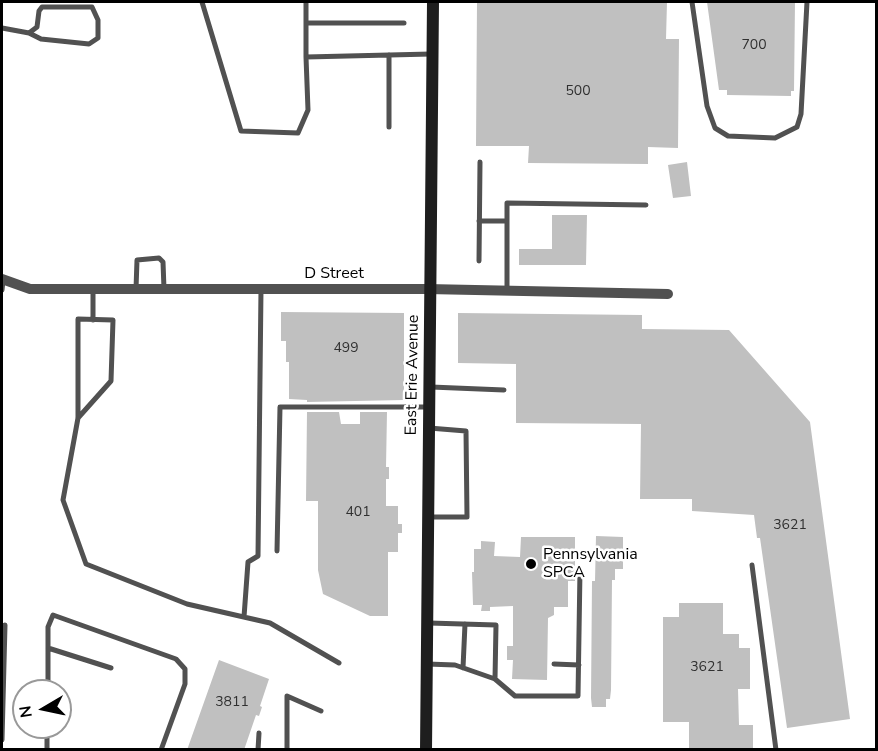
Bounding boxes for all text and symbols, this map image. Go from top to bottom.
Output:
house number: 700 [741,38,767,54]
house number: 500 [565,84,591,100]
street label: D Street [304,264,364,284]
street label: East Erie Avenue [402,314,424,436]
house number: 499 [333,341,359,357]
house number: 401 [345,505,371,521]
house number: 3621 [773,518,807,534]
place label: Pennsylvania SPCA [543,545,638,583]
marker: Pennsylvania SPCA [524,557,538,571]
house number: 3621 [690,660,724,676]
north arrow [12,679,72,739]
house number: 3811 [215,695,249,711]
text: N [14,704,38,719]

